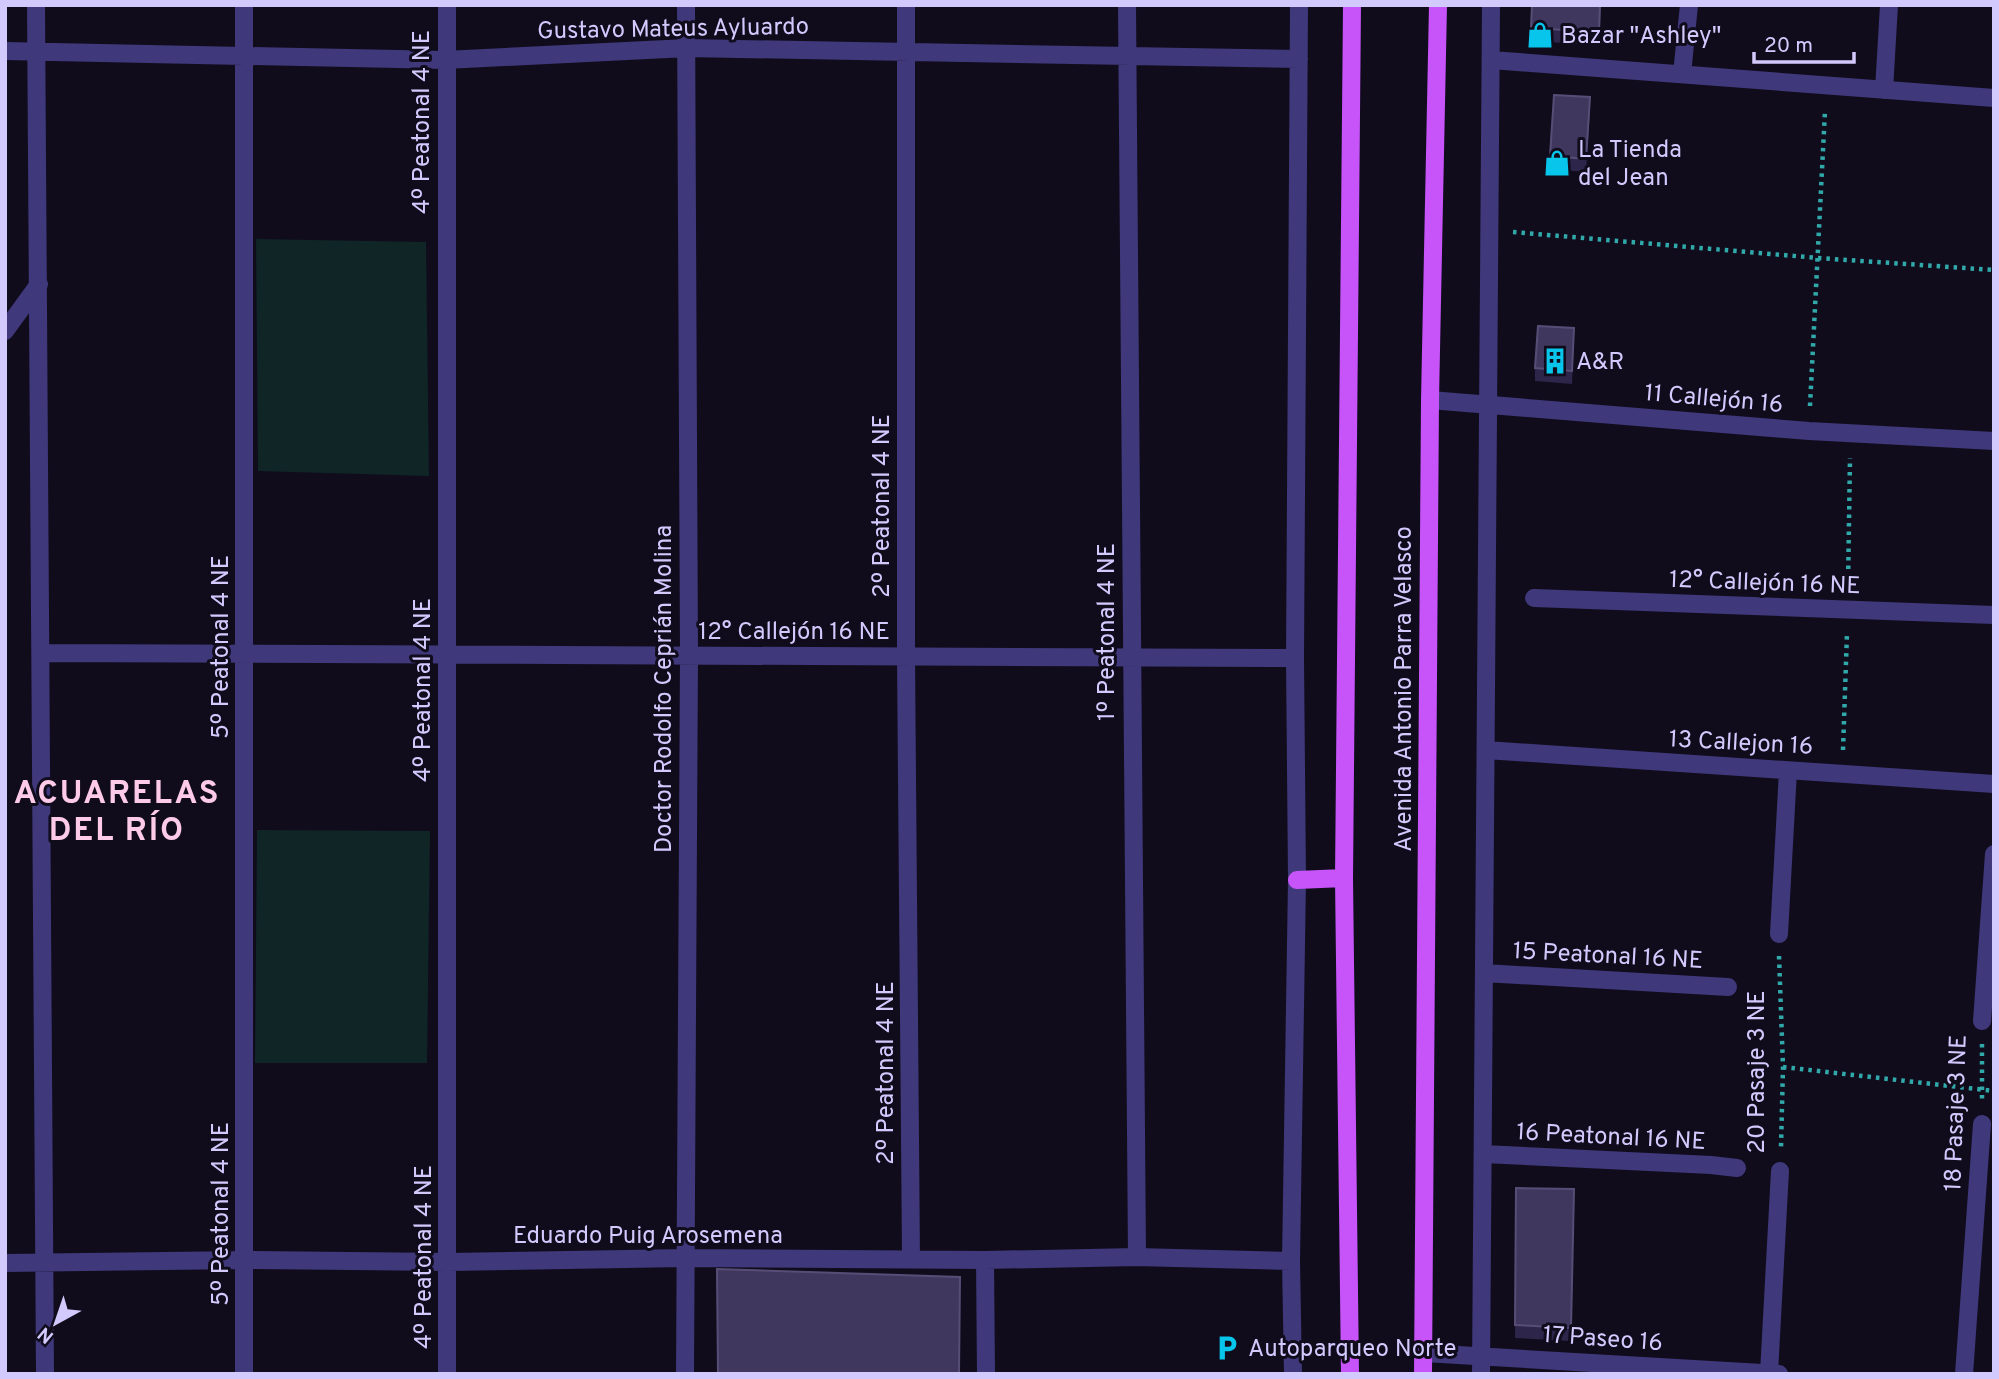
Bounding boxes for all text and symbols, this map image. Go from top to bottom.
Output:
street label: Gustavo Mateus Ayluardo [537,13,809,47]
shop icon: Bazar "Ashley" [1525,20,1555,50]
scale bar [1754,21,1854,65]
place label: Bazar "Ashley" [1561,22,1721,52]
street label: 4º Peatonal 4 NE [408,30,438,214]
text: 20 m [1764,33,1813,60]
place label: La Tienda del Jean [1578,136,1682,194]
shop icon: La Tienda del Jean [1542,148,1572,178]
building icon: A&R [1540,346,1570,376]
place label: A&R [1576,348,1624,378]
street label: 11 Callejón 16 [1643,379,1784,421]
street label: 2º Peatonal 4 NE [868,414,898,598]
street label: Doctor Rodolfo Ceprián Molina [650,525,680,853]
street label: Avenida Antonio Parra Velasco [1390,526,1420,852]
street label: 1º Peatonal 4 NE [1093,543,1123,721]
street label: 5º Peatonal 4 NE [207,555,237,739]
street label: 12° Callejón 16 NE [1669,566,1861,602]
street label: 4º Peatonal 4 NE [409,598,439,782]
street label: 12° Callejón 16 NE [698,618,890,648]
street label: 13 Callejon 16 [1668,725,1814,763]
district label: ACUARELAS DEL RÍO [14,775,220,852]
street label: 15 Peatonal 16 NE [1512,937,1704,977]
street label: 2º Peatonal 4 NE [872,981,902,1165]
street label: 20 Pasaje 3 NE [1743,990,1773,1154]
street label: 18 Pasaje 3 NE [1939,1034,1975,1192]
street label: 16 Peatonal 16 NE [1515,1118,1706,1158]
street label: 5º Peatonal 4 NE [207,1122,237,1306]
street label: 4º Peatonal 4 NE [410,1165,440,1349]
street label: Eduardo Puig Arosemena [513,1222,783,1252]
north arrow [21,1288,91,1358]
text: N [33,1321,59,1348]
street label: 17 Paseo 16 [1542,1321,1664,1359]
parking icon: Autoparqueo Norte [1212,1333,1242,1363]
place label: Autoparqueo Norte [1248,1335,1456,1365]

